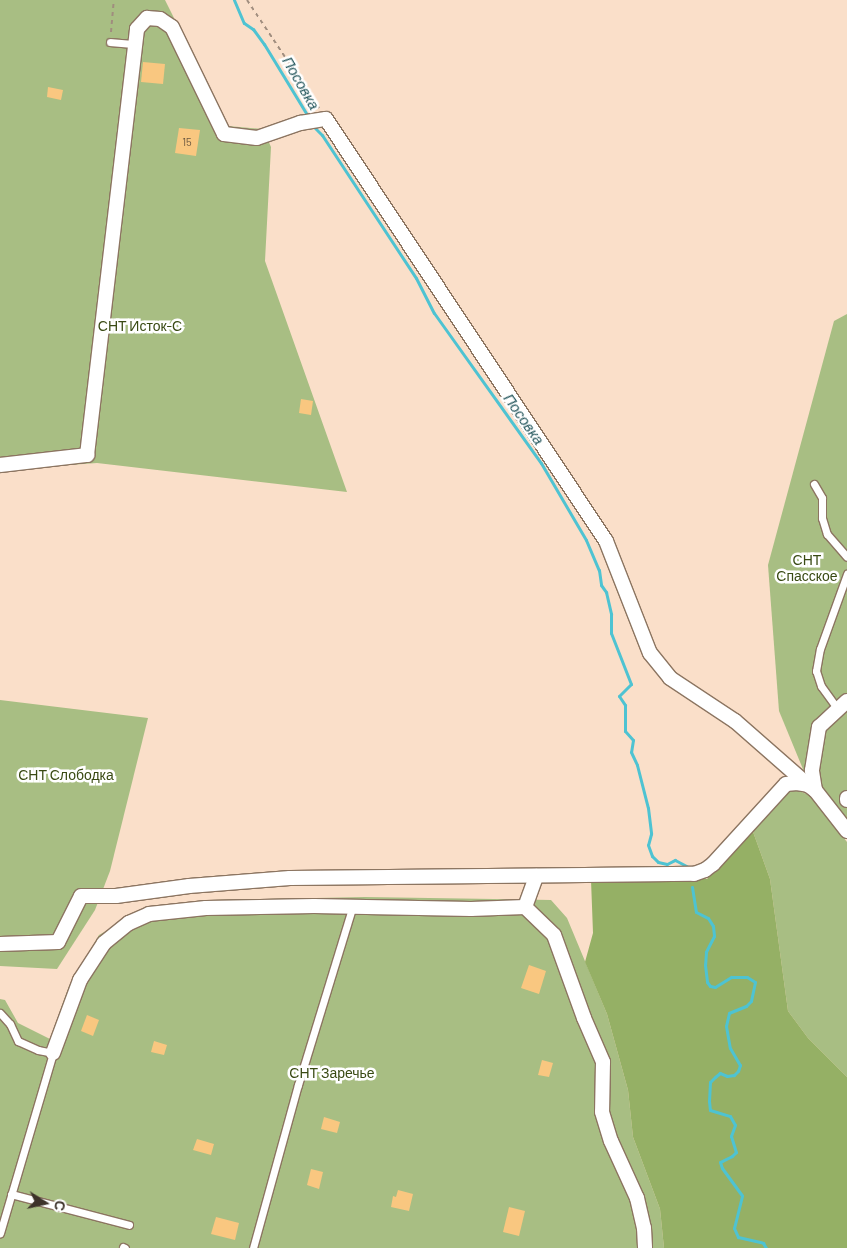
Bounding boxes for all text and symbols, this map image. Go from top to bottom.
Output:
water label: Посовка [279,53,323,113]
house number: 15 [182,135,192,149]
park label: СНТ Исток-С [98,318,182,334]
water label: Посовка [500,390,548,448]
park label: СНТ Спасское [776,552,838,584]
park label: СНТ Слободка [18,767,114,783]
park label: СНТ Заречье [289,1065,375,1081]
north arrow [20,1178,70,1228]
text: С [51,1199,70,1212]

